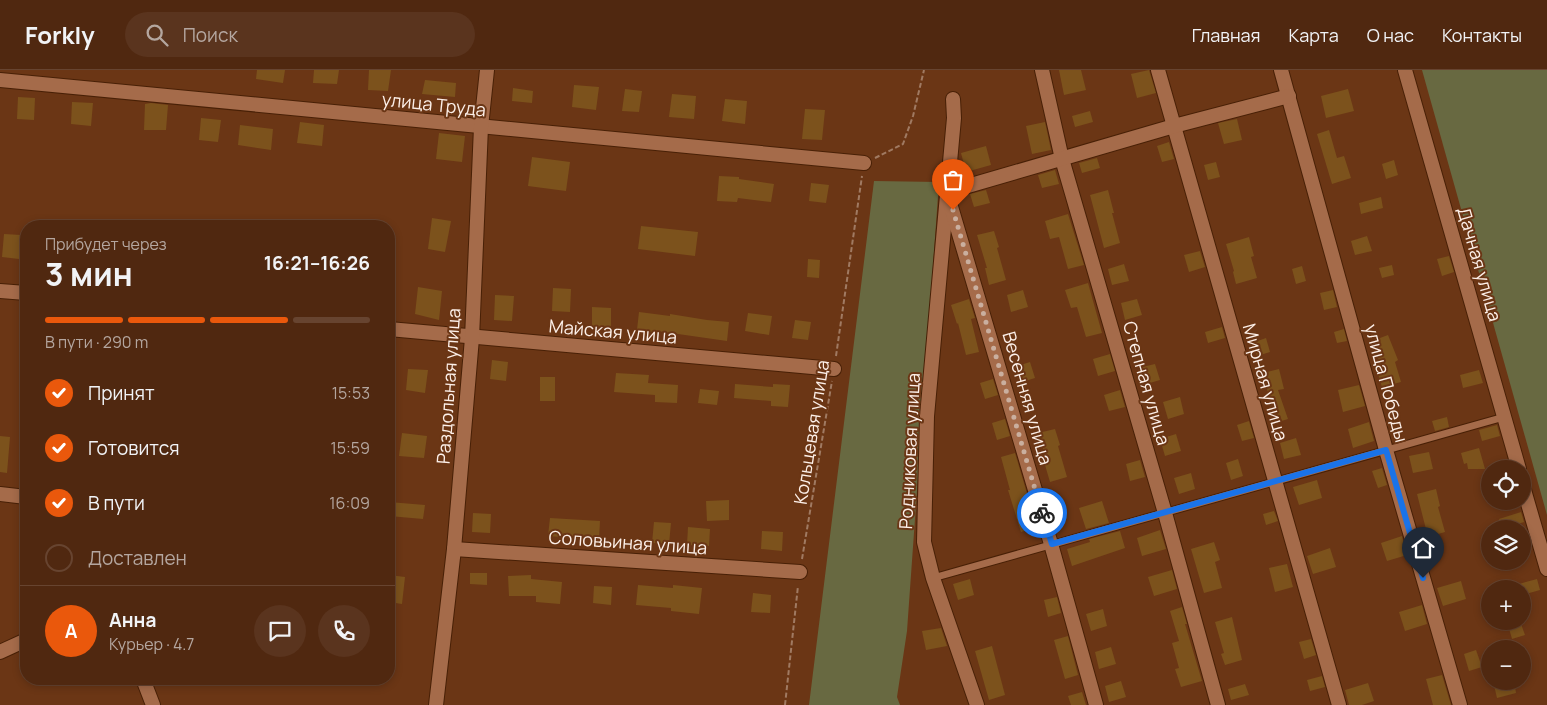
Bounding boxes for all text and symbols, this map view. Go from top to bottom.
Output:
search box [125,12,475,57]
text: Forkly [25,18,95,51]
icon: search [143,21,171,49]
text: Поиск [183,22,238,48]
text: Главная [1192,23,1261,47]
text: Карта [1289,23,1339,47]
text: О нас [1367,23,1414,47]
text: Контакты [1442,23,1522,47]
street label: улица Труда [381,87,487,121]
pin [932,159,974,210]
icon: bag [939,166,967,194]
street label: Дачная улица [1452,204,1508,324]
text: Прибудет через [45,233,167,255]
text: 16:21–16:26 [264,250,370,276]
text: 3 мин [45,252,133,296]
street label: Раздольная улица [431,307,465,465]
street label: Майская улица [548,313,678,349]
street label: Степная улица [1118,318,1176,448]
street label: Мирная улица [1238,321,1294,443]
street label: улица Победы [1360,321,1414,445]
street label: Весенняя улица [997,329,1059,467]
text: В пути · 290 m [45,331,148,353]
street label: Кольцевая улица [788,358,834,506]
street label: Родниковая улица [893,372,925,530]
icon: check [45,379,73,407]
text: Принят [88,380,155,406]
text: 15:53 [332,382,370,404]
icon: check [45,434,73,462]
text: Готовится [88,435,180,461]
text: 15:59 [331,437,370,459]
map controls [1481,460,1531,690]
button: locate [1481,460,1531,510]
courier [1017,488,1067,538]
icon: check [45,489,73,517]
text: В пути [88,490,145,516]
text: 16:09 [329,492,370,514]
icon: bike [1028,499,1056,527]
button: layers [1481,520,1531,570]
street label: Соловьиная улица [548,524,708,560]
pin [1402,527,1444,578]
icon: home [1409,534,1437,562]
text: Доставлен [88,545,187,571]
button: + [1481,580,1531,630]
button: chat [254,605,306,657]
button: phone [318,605,370,657]
text: Анна [109,607,156,633]
text: А [65,618,77,644]
text: Курьер · 4.7 [109,633,194,655]
button: − [1481,640,1531,690]

